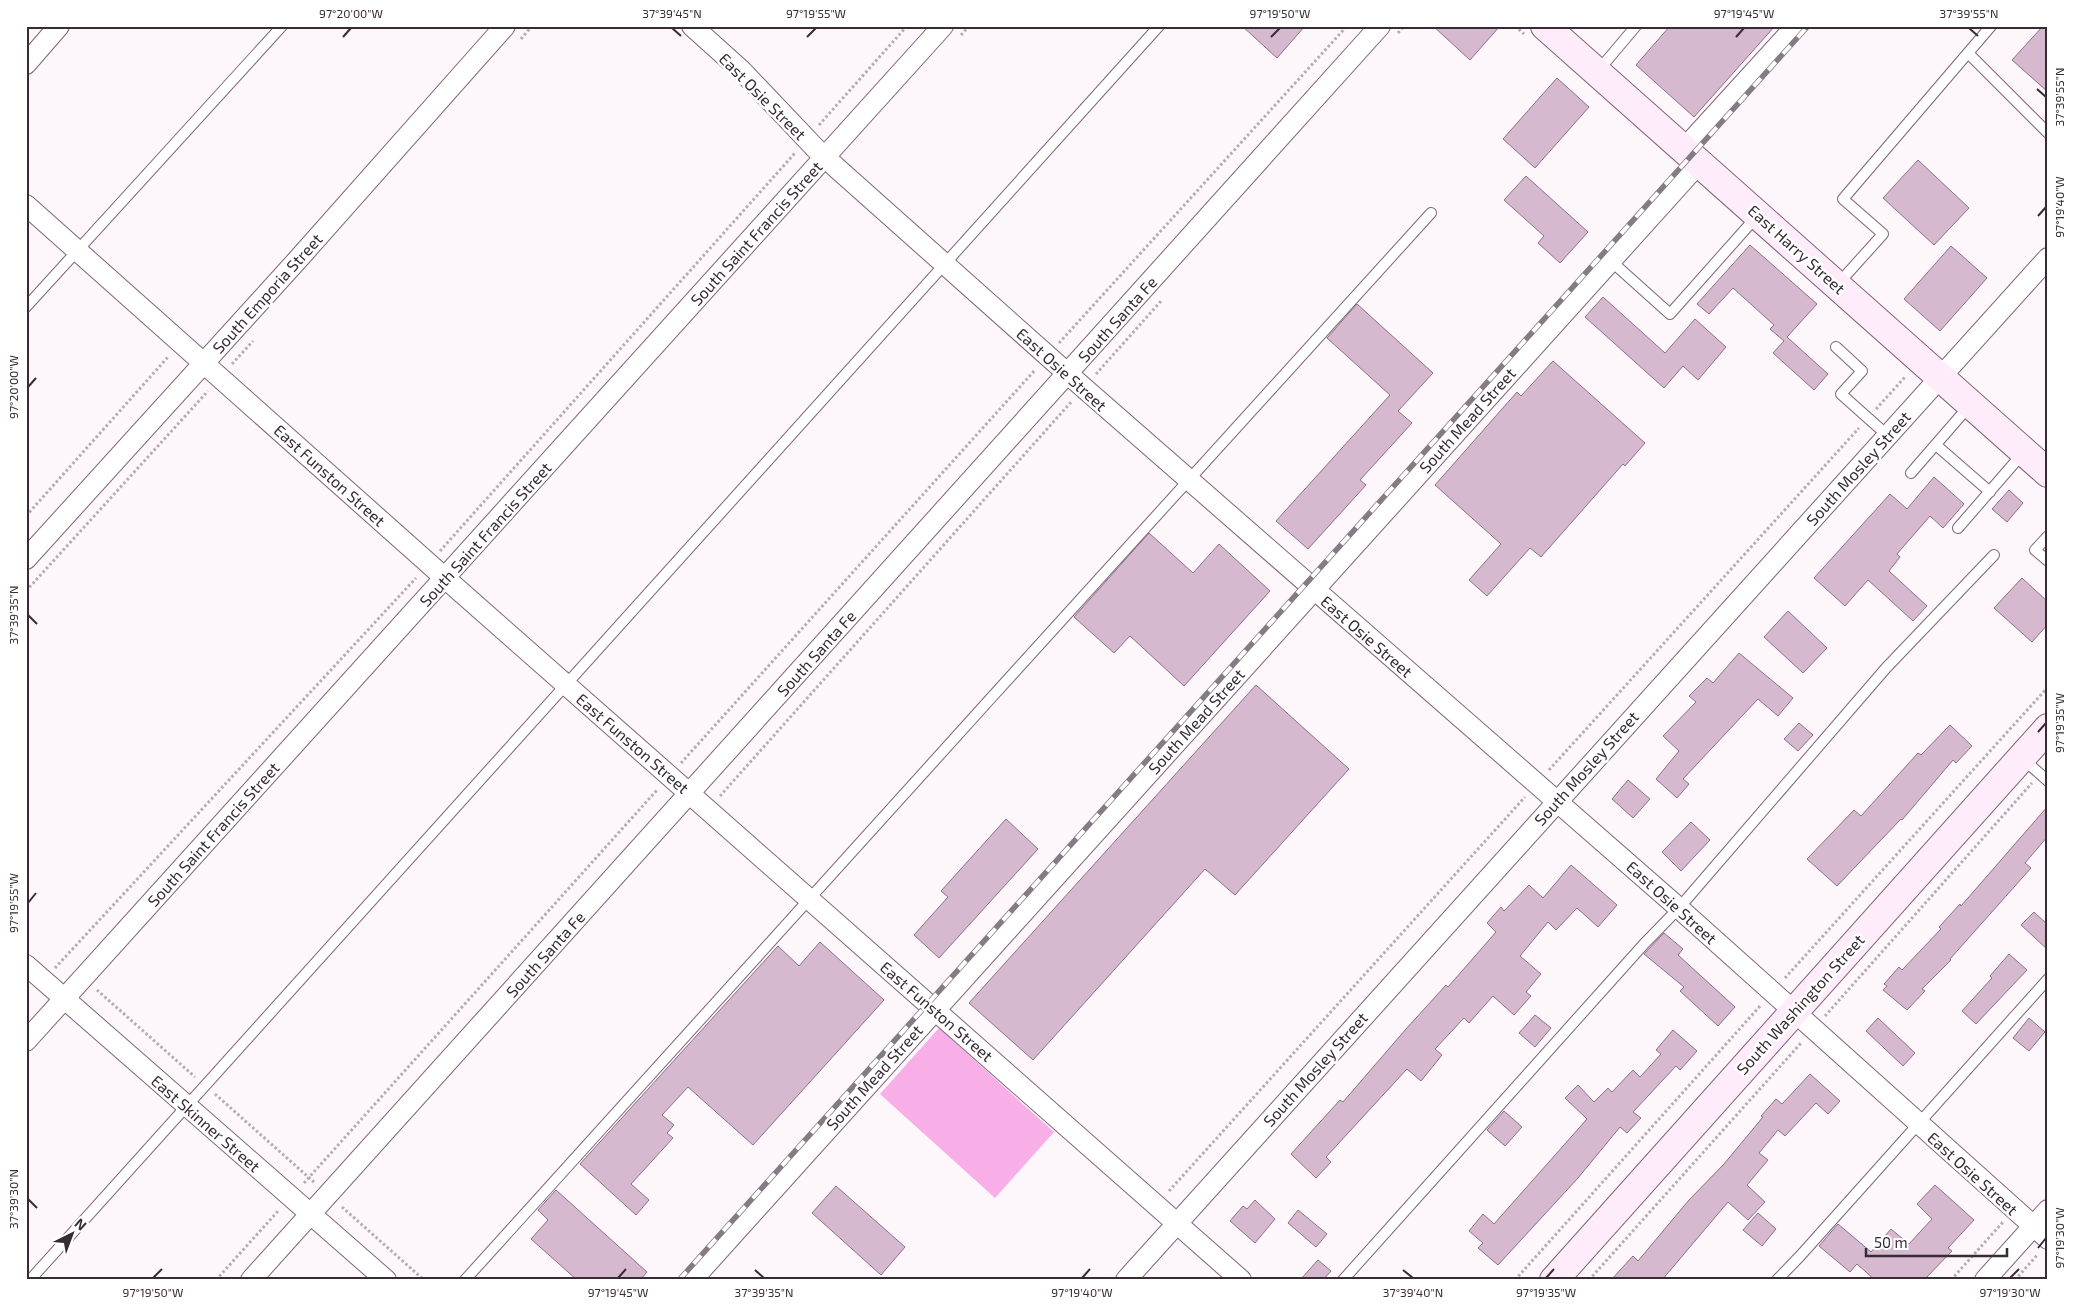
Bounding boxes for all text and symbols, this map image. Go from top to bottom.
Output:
text: 97°20'00"W [319,6,383,20]
text: 37°39'45"N [642,6,702,20]
text: 97°19'55"W [786,6,846,20]
text: 97°19'50"W [1250,6,1310,20]
text: 97°19'45"W [1714,6,1774,20]
text: 37°39'55"N [1940,6,1998,20]
street label: East Osie Street [716,49,810,143]
text: 37°39'55"N [2052,68,2066,126]
street label: South Saint Francis Street [686,157,826,309]
text: 97°19'40"W [2052,176,2066,238]
street label: East Harry Street [1745,200,1849,298]
street label: South Emporia Street [208,229,326,357]
street label: South Santa Fe [1074,272,1160,366]
street label: East Osie Street [1013,323,1111,415]
text: 97°20'00"W [6,355,20,419]
street label: South Mead Street [1415,364,1519,476]
street label: South Mosley Street [1802,407,1914,529]
street label: East Funston Street [271,420,389,530]
street label: South Saint Francis Street [415,458,555,610]
text: 37°39'35"N [6,585,20,645]
street label: East Osie Street [1317,591,1417,681]
street label: South Santa Fe [773,606,859,700]
street label: South Mead Street [1144,665,1248,777]
street label: East Funston Street [573,689,693,797]
text: 97°19'35"W [2052,693,2066,753]
street label: South Mosley Street [1530,707,1642,829]
street label: South Saint Francis Street [143,758,283,910]
street label: East Osie Street [1623,856,1721,948]
text: 97°19'55"W [6,873,20,933]
street label: South Santa Fe [502,907,588,1001]
street label: South Washington Street [1732,930,1868,1078]
street label: East Funston Street [877,957,997,1065]
street label: South Mosley Street [1259,1008,1371,1130]
street label: South Mead Street [822,1021,926,1133]
street label: East Skinner Street [148,1071,264,1175]
street label: East Osie Street [1924,1127,2022,1219]
text: 37°39'30"N [6,1169,20,1229]
text: 97°19'30"W [2052,1207,2066,1269]
north arrow [48,1208,98,1258]
text: N [72,1214,90,1234]
scale bar [1866,1226,2008,1258]
text: 50 m [1874,1233,1908,1251]
text: 97°19'50"W [123,1285,183,1299]
text: 97°19'45"W [588,1285,648,1299]
text: 37°39'35"N [734,1285,794,1299]
text: 97°19'40"W [1051,1285,1113,1299]
text: 37°39'40"N [1383,1285,1443,1299]
text: 97°19'35"W [1516,1285,1576,1299]
text: 97°19'30"W [1979,1285,2041,1299]

